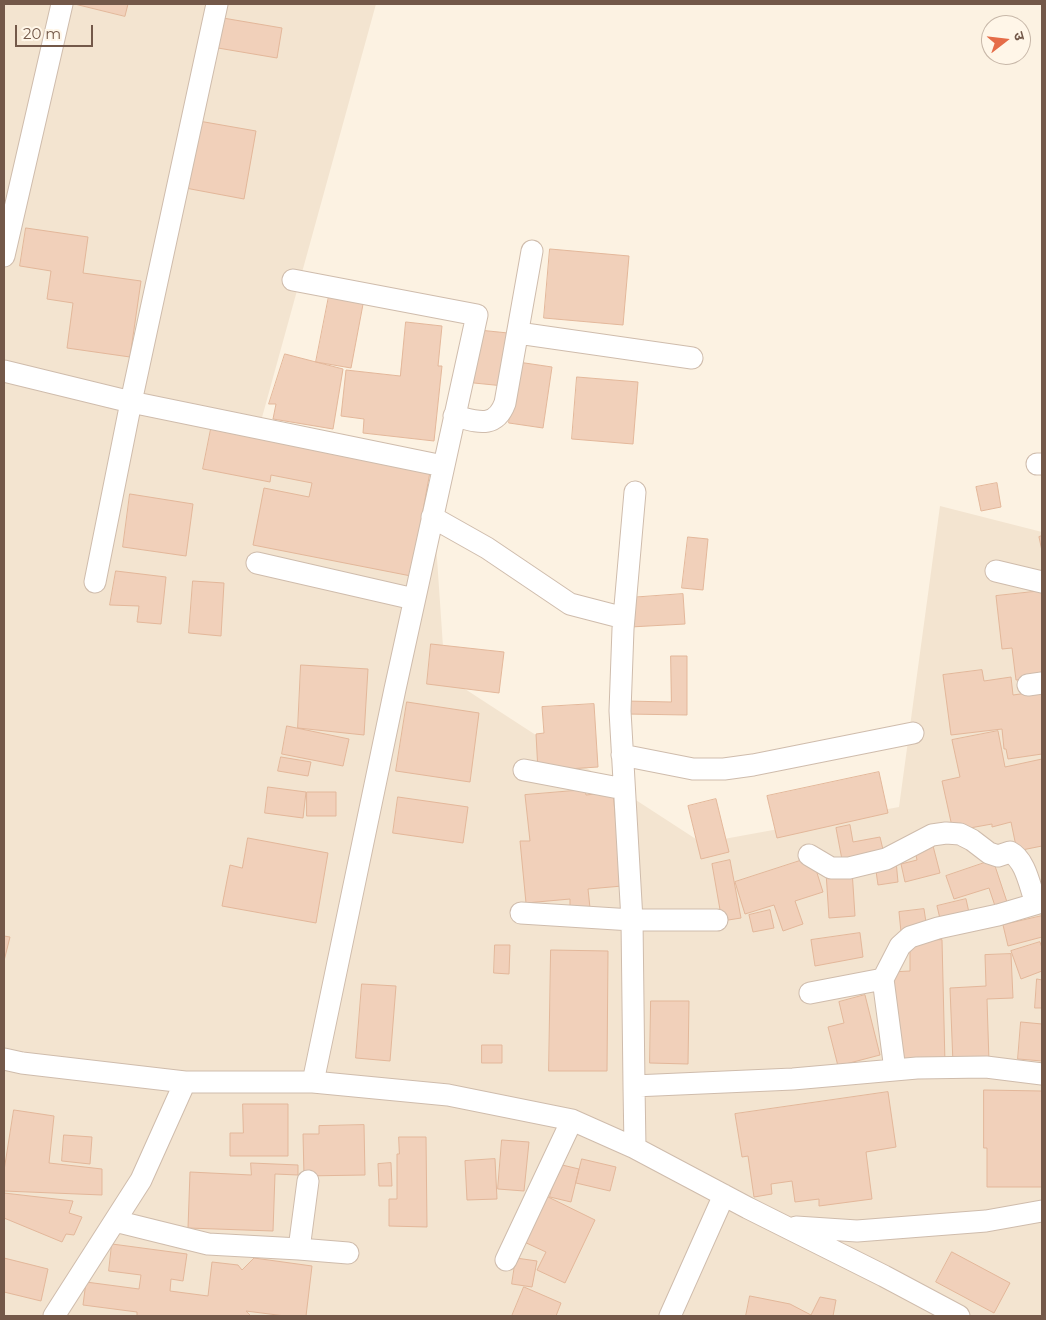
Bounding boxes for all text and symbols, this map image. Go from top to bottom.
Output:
scale bar [18,15,95,47]
north arrow [981,15,1031,65]
text: 20 m [23,24,61,43]
text: उ [1010,30,1029,43]

